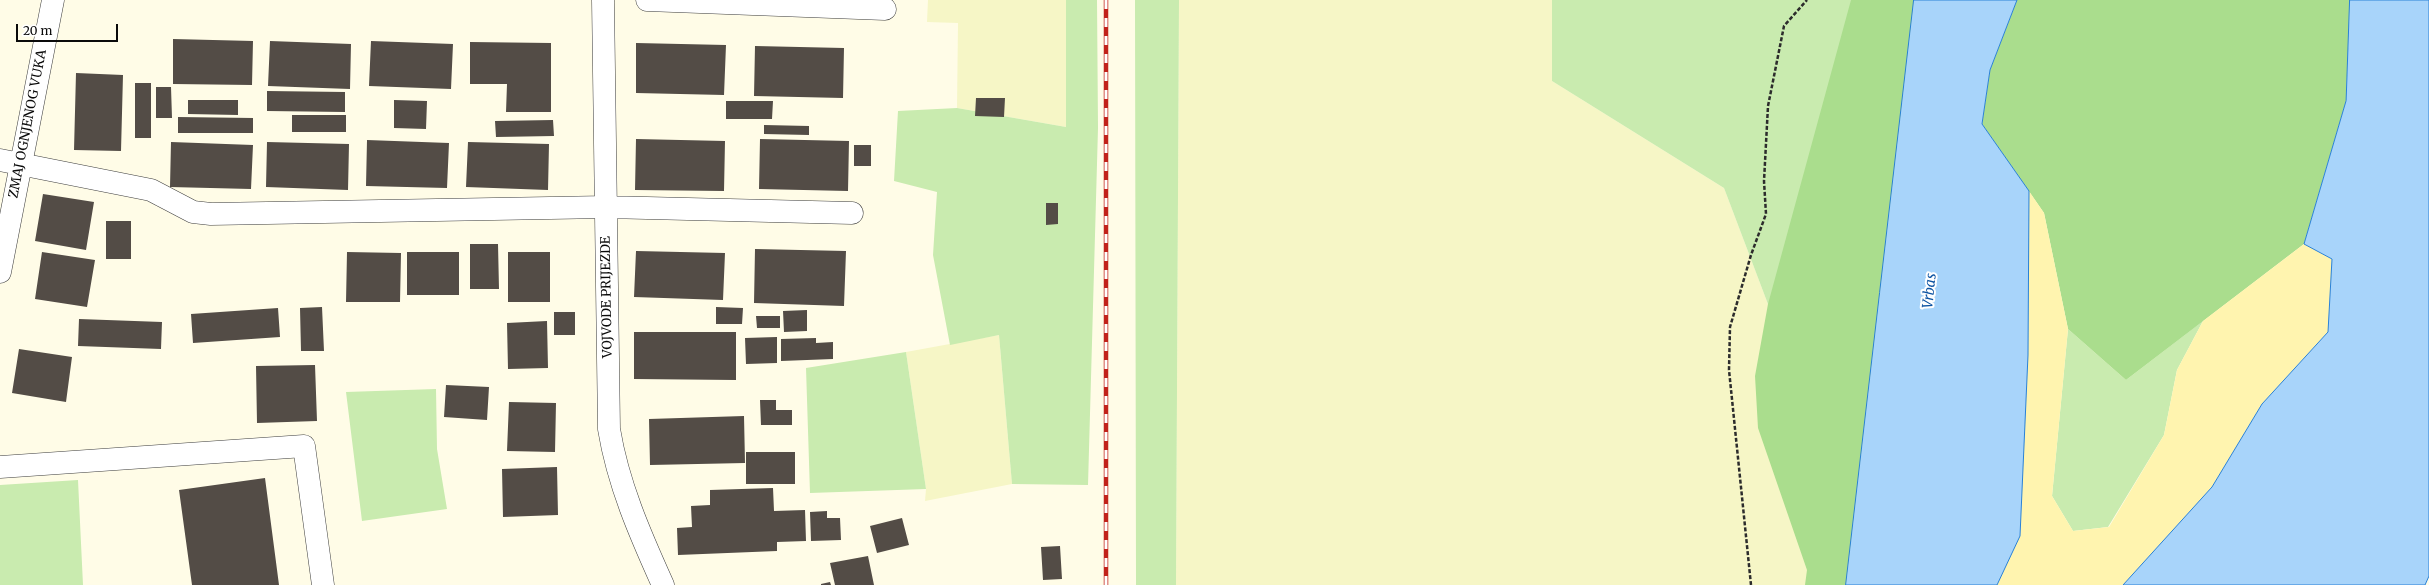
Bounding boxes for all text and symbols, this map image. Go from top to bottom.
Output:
scale bar [18,16,120,42]
text: 20 m [23,23,52,38]
street label: ZMAJ OGNJENOG VUKA [6,48,50,200]
street label: VOJVODE PRIJEZDE [598,236,616,358]
water label: Vrbas [1920,273,1940,309]

